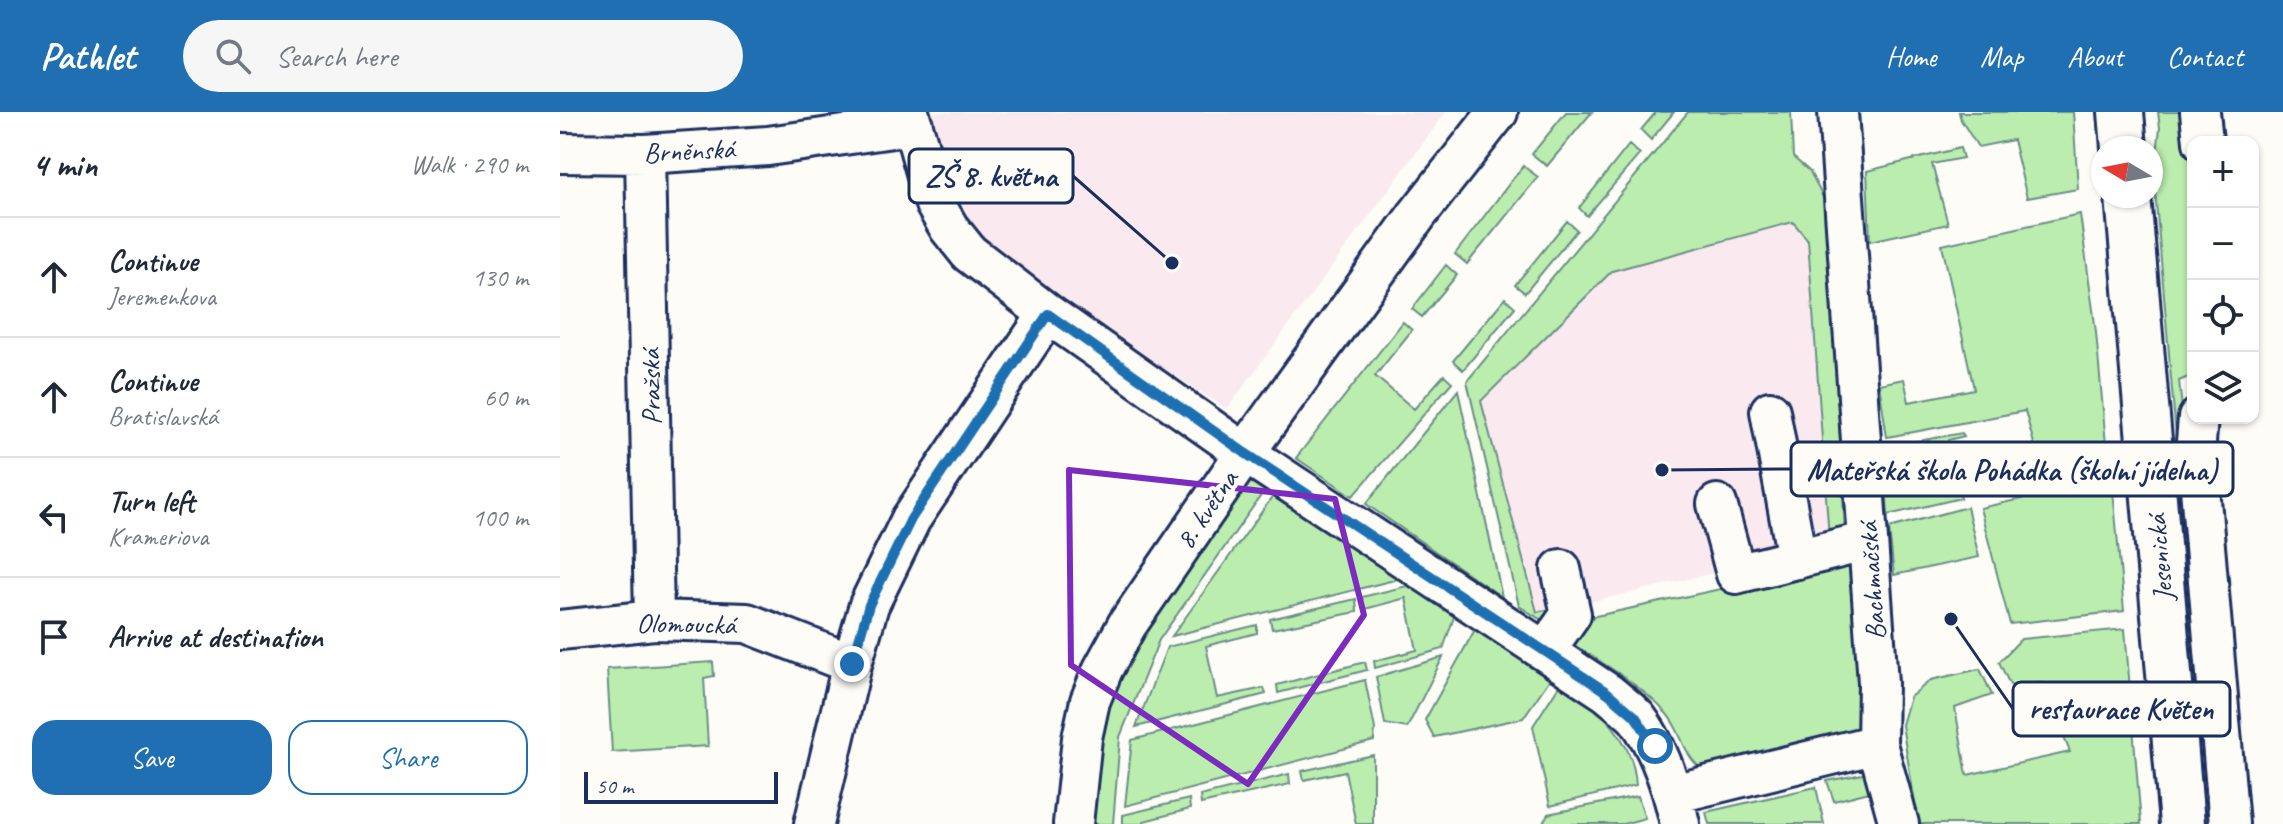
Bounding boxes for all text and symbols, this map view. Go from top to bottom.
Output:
search box [183,20,743,92]
text: Pathlet [40,33,135,80]
icon: search [211,34,255,78]
text: Search here [275,37,398,75]
text: Home [1886,39,1936,74]
text: Map [1980,39,2023,74]
text: About [2067,39,2123,74]
text: Contact [2167,39,2243,74]
street label: Brněnská [643,130,738,170]
north arrow [2091,136,2163,208]
map controls [2187,136,2259,424]
button: + [2187,136,2259,208]
text: 4 min [32,143,97,186]
text: Walk · 290 m [411,148,528,181]
callout: ZŠ 8. května [909,149,1073,203]
text: ZŠ 8. května [925,157,1060,195]
button: − [2187,208,2259,280]
text: Continue [108,242,198,280]
icon: ahead [32,255,76,299]
text: 130 m [472,261,528,294]
text: Jeremenkova [108,280,216,313]
button: locate [2187,280,2259,352]
street label: Pražská [632,346,669,425]
button: layers [2187,352,2259,424]
text: Continue [108,362,198,400]
icon: ahead [32,375,76,419]
text: 60 m [484,381,528,414]
text: Bratislavská [108,400,218,433]
callout: Mateřská škola Pohádka (školní jídelna) [1791,442,2233,496]
text: Mateřská škola Pohádka (školní jídelna) [1807,451,2219,489]
street label: 8. května [1167,462,1246,555]
text: Turn left [108,482,195,520]
icon: left [32,495,76,539]
text: 100 m [472,501,528,534]
street label: Jesenická [2138,510,2181,605]
street label: Bachmačská [1850,518,1893,641]
text: Krameriova [108,520,208,553]
street label: Olomoucká [636,605,739,642]
icon: arrive [32,615,76,659]
text: Arrive at destination [108,618,323,656]
route end [834,646,870,682]
callout: restaurace Květen [2013,682,2230,736]
text: restaurace Květen [2029,690,2214,728]
button: Save [32,720,272,795]
button: Share [288,720,528,795]
route start [1637,728,1673,764]
scale bar [584,768,778,804]
text: 50 m [596,772,633,800]

